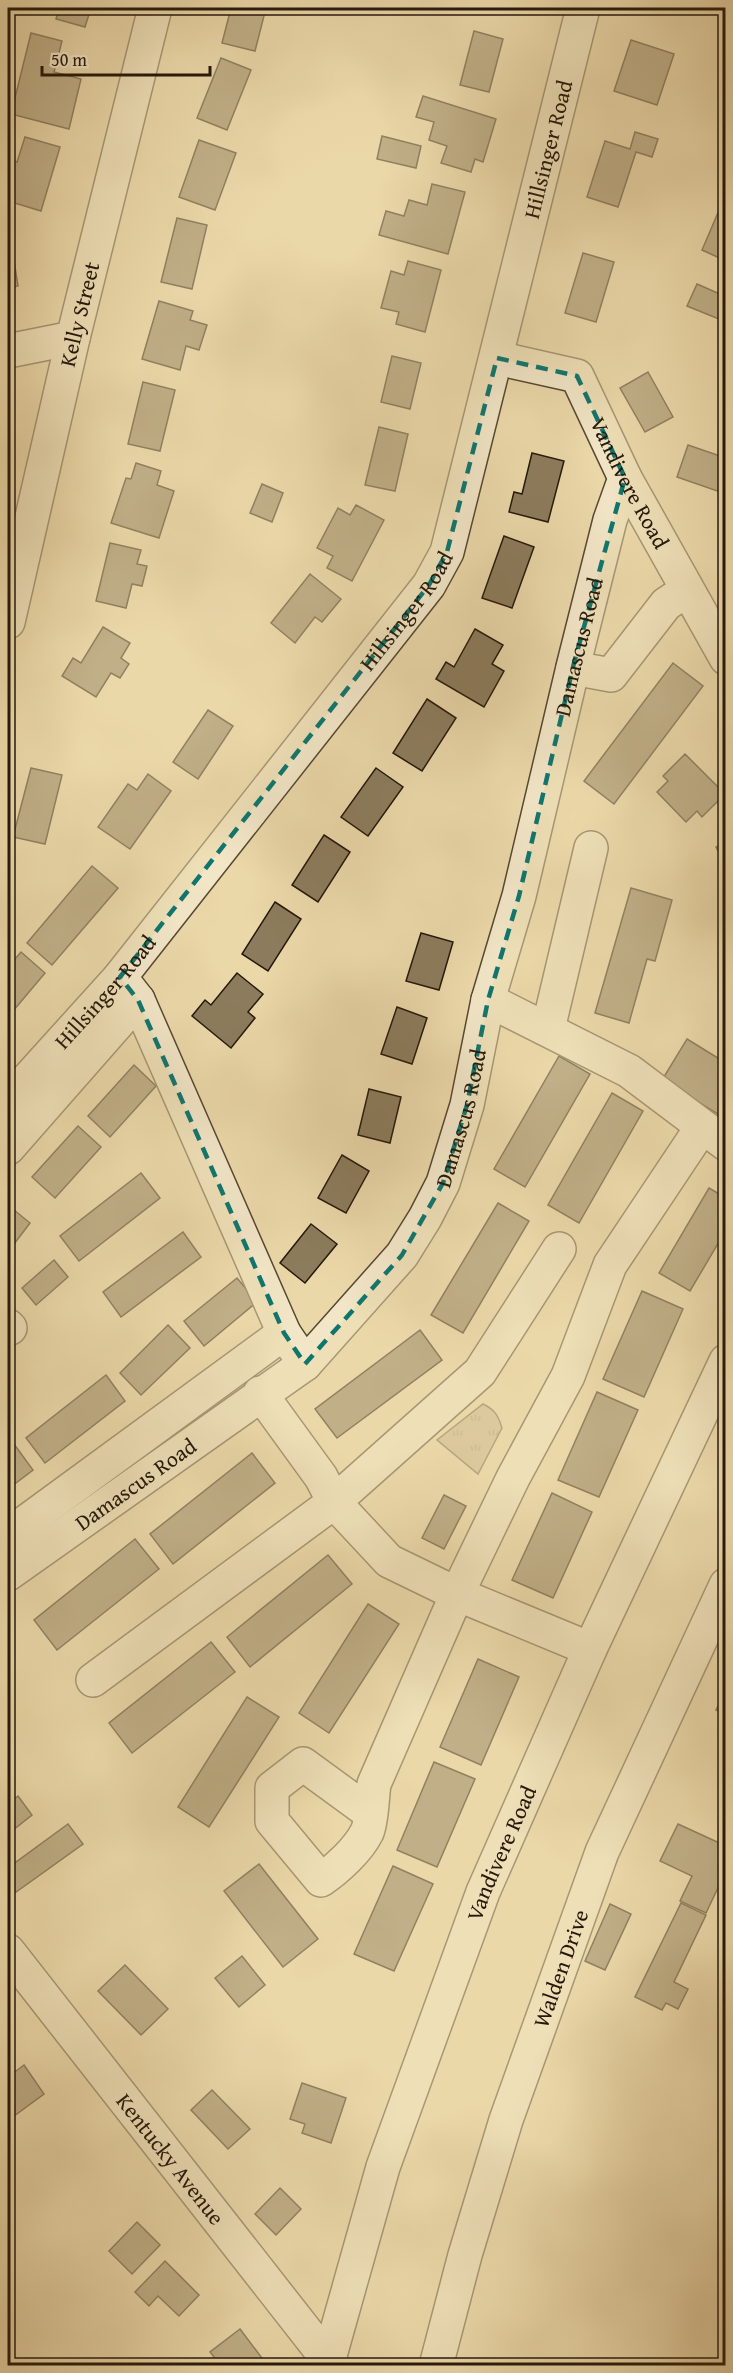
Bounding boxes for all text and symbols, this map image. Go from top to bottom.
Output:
scale bar [42,39,210,77]
text: 50 m [51,46,87,73]
street label: Hillsinger Road [515,76,580,222]
street label: Kelly Street [51,258,107,370]
street label: Vandivere Road [582,411,678,555]
street label: Hillsinger Road [351,545,461,677]
street label: Damascus Road [546,574,611,720]
street label: Hillsinger Road [46,928,164,1056]
street label: Damascus Road [427,1046,494,1191]
street label: Damascus Road [68,1430,203,1538]
street label: Vandivere Road [458,1780,544,1925]
street label: Walden Drive [525,1905,596,2032]
street label: Kentucky Avenue [109,2086,233,2231]

